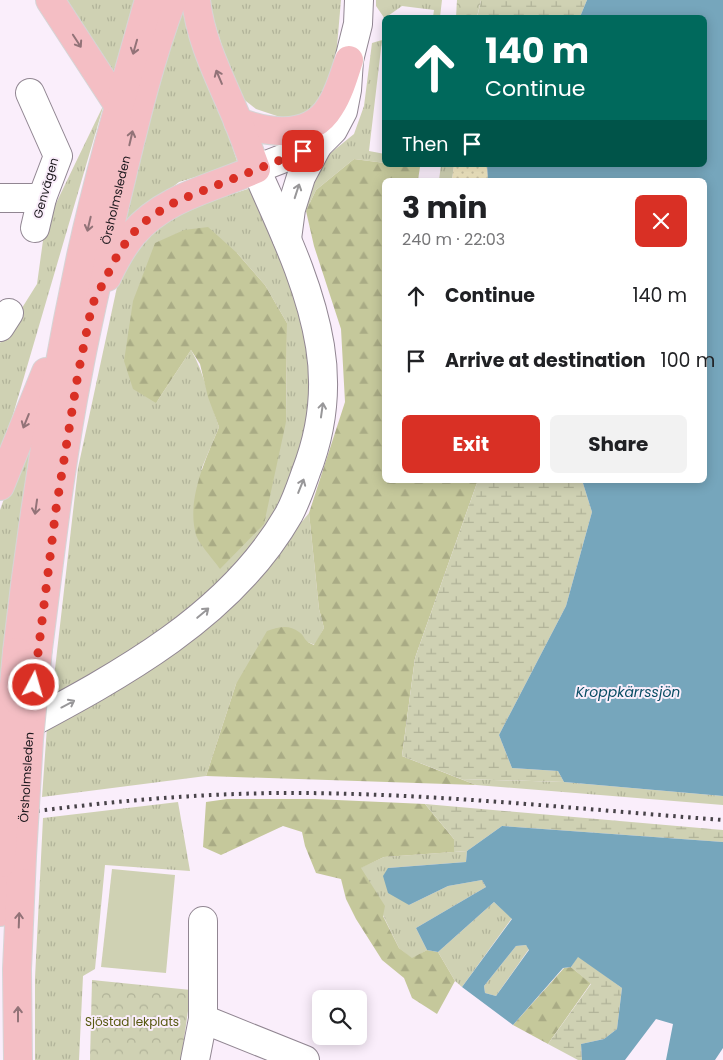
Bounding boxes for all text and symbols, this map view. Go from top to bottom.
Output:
text: 140 m [485,26,589,75]
one-way arrow [71,34,82,48]
icon: ahead [402,35,467,100]
one-way arrow [130,38,140,54]
one-way arrow [214,70,224,85]
text: Continue [485,73,585,104]
one-way arrow [127,130,136,146]
pin [282,130,324,172]
icon: arrive [458,130,486,158]
text: Then [402,131,448,158]
icon: arrive [289,137,317,165]
street label: Örsholmsleden [97,154,134,246]
street label: Genvägen [29,155,62,220]
one-way arrow [292,184,302,200]
text: 3 min [402,186,487,229]
button: close [635,195,687,247]
one-way arrow [84,216,93,232]
text: 240 m · 22:03 [402,228,505,251]
icon: ahead [402,282,430,310]
text: Continue [445,282,535,309]
text: 140 m [632,282,687,309]
icon: arrive [402,347,430,375]
text: Arrive at destination [445,347,646,374]
text: 100 m [661,347,715,374]
one-way arrow [317,402,327,418]
one-way arrow [21,413,31,428]
button: Exit [402,415,540,473]
button: Share [550,415,687,473]
one-way arrow [297,479,306,494]
one-way arrow [30,499,40,515]
one-way arrow [196,608,209,619]
position arrow [7,658,59,710]
water label: Kroppkärrssjön [576,682,680,702]
one-way arrow [60,698,75,708]
street label: Örsholmsleden [15,731,38,823]
one-way arrow [15,912,24,928]
map controls [312,990,367,1045]
button: search [312,990,367,1045]
one-way arrow [13,1007,23,1023]
park label: Sjöstad lekplats [85,1013,179,1030]

